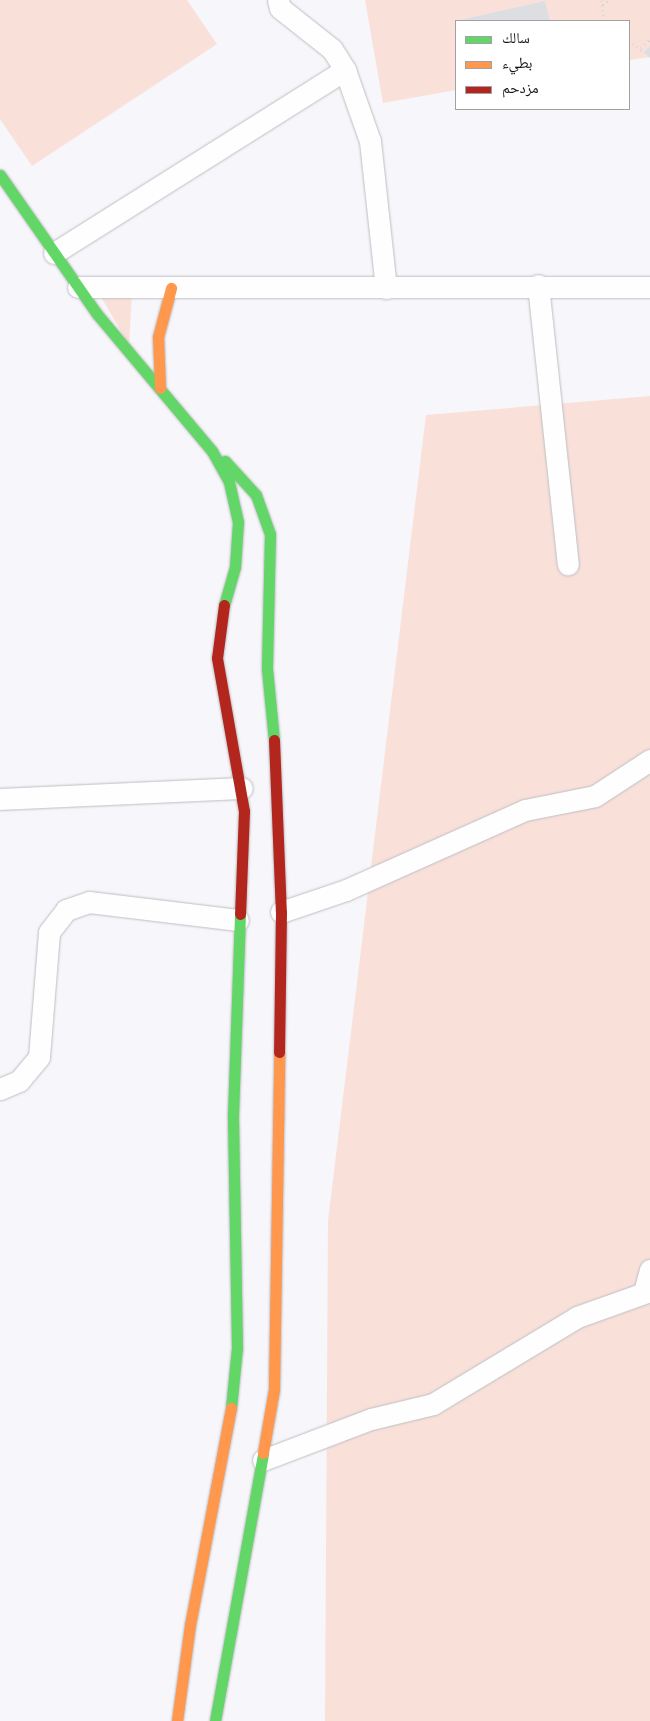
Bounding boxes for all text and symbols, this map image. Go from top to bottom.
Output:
legend [455,20,630,110]
text: سالك [502,29,530,47]
text: بطيء [502,54,532,72]
text: مزدحم [502,79,539,97]

